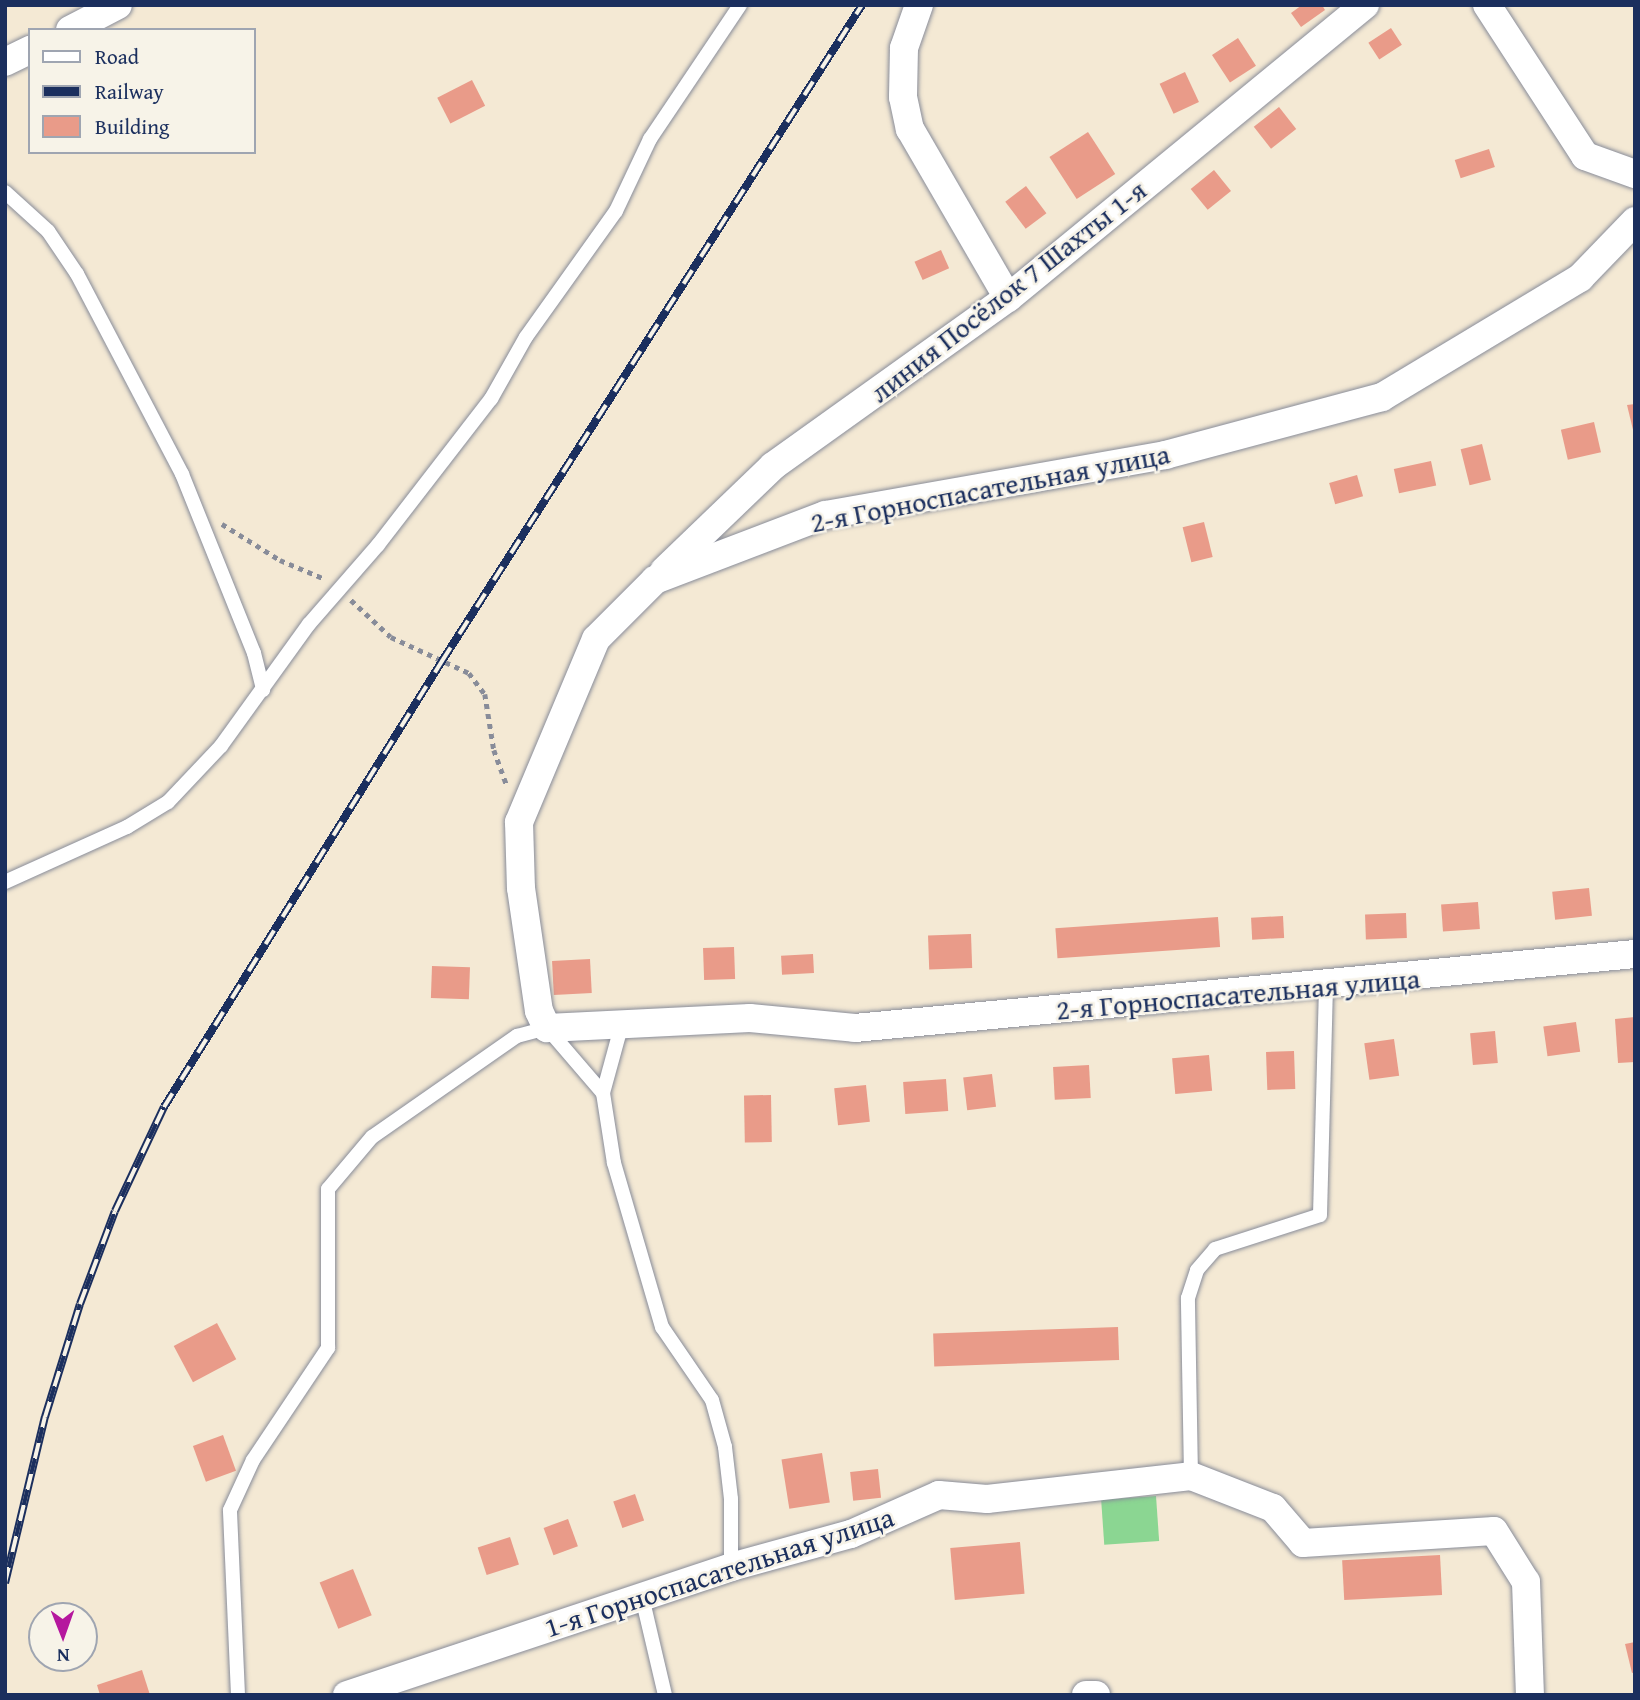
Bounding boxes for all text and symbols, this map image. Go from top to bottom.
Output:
legend [28,28,256,154]
text: Road [95,41,139,72]
text: Railway [95,76,164,107]
text: Building [95,111,169,142]
street label: линия Посёлок 7 Шахты 1-я [863,173,1153,409]
street label: 2-я Горноспасательная улица [808,437,1172,539]
street label: 2-я Горноспасательная улица [1055,961,1421,1027]
street label: 1-я Горноспасательная улица [540,1500,898,1644]
north arrow [28,1602,98,1672]
text: N [57,1642,70,1670]

